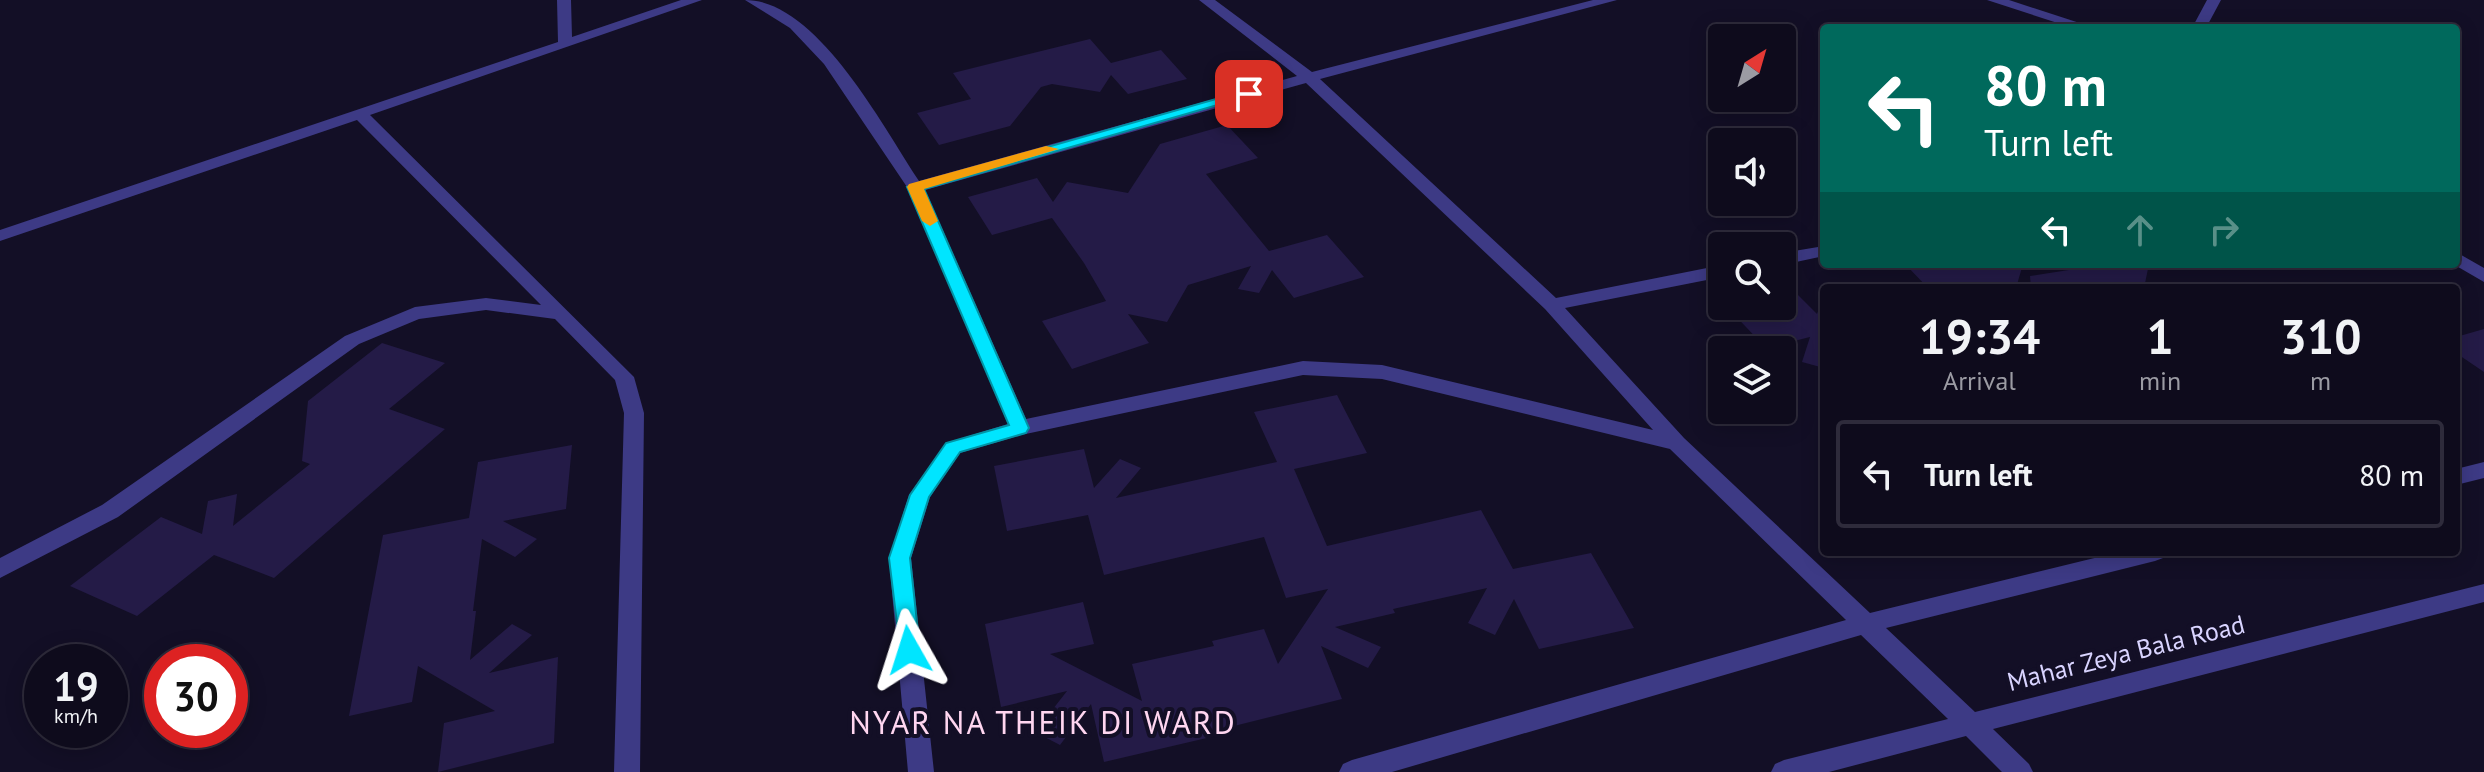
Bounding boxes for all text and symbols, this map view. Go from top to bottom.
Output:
north arrow [1708,24,1796,112]
map controls [1708,24,1796,424]
text: 80 m [1984,49,2107,121]
icon: left [1852,56,1956,160]
pin [1215,60,1283,128]
icon: arrive [1227,72,1271,116]
text: Turn left [1984,119,2113,166]
button: sound [1708,128,1796,216]
icon: left [2034,208,2078,252]
icon: ahead [2118,208,2162,252]
icon: right [2202,208,2246,252]
button: search [1708,232,1796,320]
text: 19:34 [1919,305,2040,367]
text: 1 [2146,305,2174,367]
text: 310 [2280,305,2361,367]
button: layers [1708,336,1796,424]
text: Arrival [1943,364,2016,397]
text: min [2139,364,2181,397]
text: m [2310,364,2331,397]
icon: left [1856,452,1900,496]
text: Turn left [1924,455,2032,494]
text: 80 m [2359,455,2424,494]
street label: Mahar Zeya Bala Road [2004,607,2248,698]
position arrow [867,608,951,692]
speed limit sign: 30 [144,644,248,748]
text: 19 [53,660,99,712]
district label: NYAR NA THEIK DI WARD [849,701,1237,743]
text: km/h [54,703,98,729]

